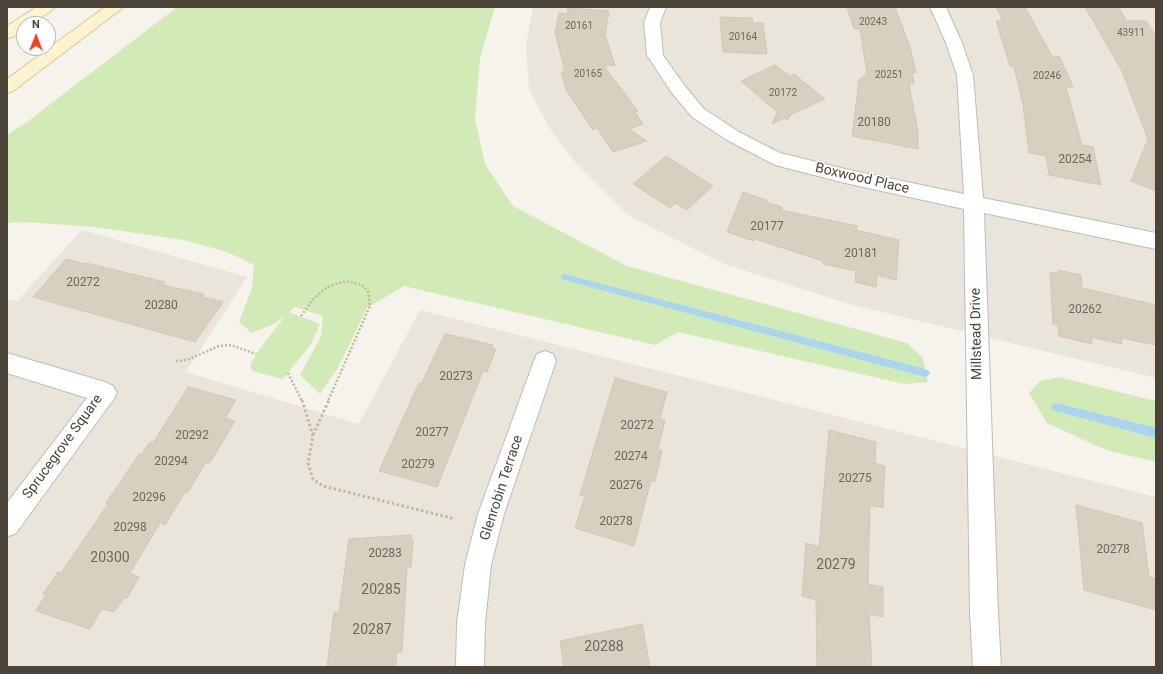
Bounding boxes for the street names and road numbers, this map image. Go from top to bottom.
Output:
street label: Boxwood Place [813,160,911,198]
street label: Millstead Drive [968,288,986,380]
street label: Sprucegrove Square [19,392,107,502]
street label: Glenrobin Terrace [477,433,527,543]

